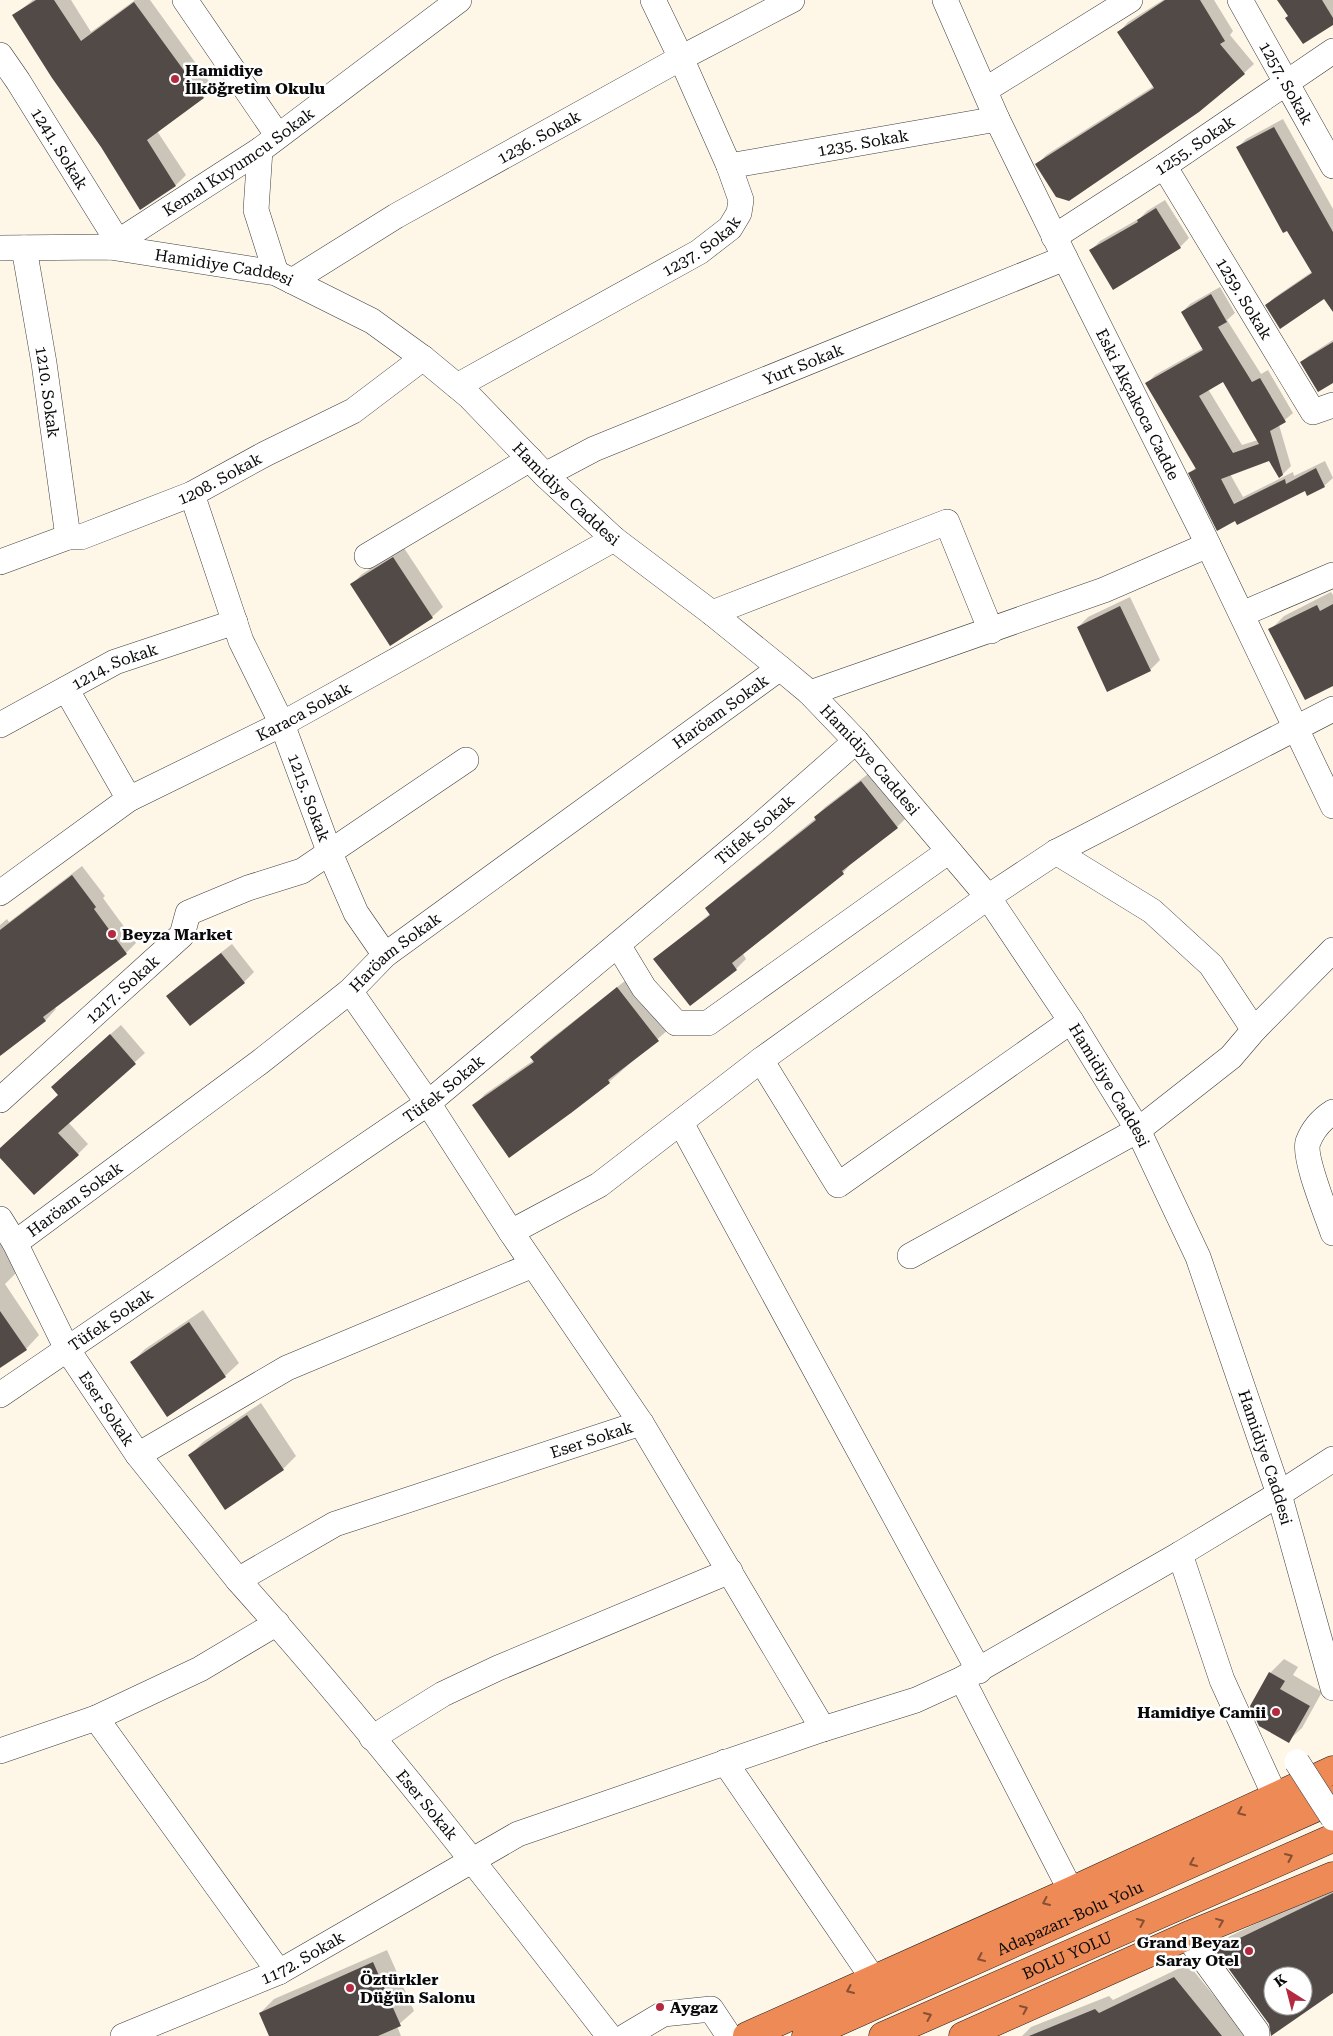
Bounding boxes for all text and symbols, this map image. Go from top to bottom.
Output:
street label: 1257. Sokak [1256,38,1317,128]
place label: Hamidiye İlköğretim Okulu [185,61,325,98]
marker: Hamidiye İlköğretim Okulu [169,73,181,85]
street label: Kemal Kuyumcu Sokak [159,103,318,220]
street label: 1241. Sokak [27,104,92,193]
street label: 1236. Sokak [494,106,584,168]
street label: 1255. Sokak [1151,111,1238,179]
street label: 1235. Sokak [816,125,910,160]
street label: 1237. Sokak [659,212,745,280]
street label: Hamidiye Caddesi [153,245,297,290]
street label: 1259. Sokak [1212,254,1276,343]
street label: Eski Akçakoca Cadde [1092,325,1184,483]
street label: Yurt Sokak [760,339,846,389]
street label: 1210. Sokak [32,345,64,439]
street label: Hamidiye Caddesi [509,438,623,549]
street label: 1208. Sokak [175,448,265,508]
street label: 1214. Sokak [68,639,160,694]
street label: Haröam Sokak [669,670,772,752]
street label: Karaca Sokak [253,678,354,745]
street label: Hamidiye Caddesi [817,700,924,819]
street label: 1215. Sokak [284,751,334,844]
street label: Tüfek Sokak [711,790,798,869]
street label: Haröam Sokak [345,908,444,996]
place label: Beyza Market [122,925,233,944]
marker: Beyza Market [106,928,118,940]
street label: 1217. Sokak [82,951,163,1027]
street label: Hamidiye Caddesi [1065,1020,1154,1150]
street label: Tüfek Sokak [399,1051,488,1127]
street label: Haröam Sokak [23,1158,126,1240]
street label: Tüfek Sokak [65,1284,157,1355]
street label: Eser Sokak [75,1368,139,1449]
street label: Hamidiye Caddesi [1235,1387,1297,1527]
street label: Eser Sokak [548,1417,635,1462]
place label: Hamidiye Camii [1137,1703,1267,1722]
marker: Hamidiye Camii [1270,1706,1282,1718]
street label: Eser Sokak [392,1766,462,1844]
one-way arrow [1237,1806,1246,1816]
one-way arrow [1284,1852,1293,1863]
one-way arrow [1189,1856,1198,1867]
street label: Adapazarı-Bolu Yolu [994,1877,1146,1959]
one-way arrow [1042,1896,1051,1907]
one-way arrow [1136,1918,1144,1928]
one-way arrow [1215,1918,1224,1929]
street label: 1172. Sokak [258,1927,348,1988]
street label: BOLU YOLU [1019,1927,1115,1983]
place label: Grand Beyaz Saray Otel [1137,1933,1240,1970]
marker: Grand Beyaz Saray Otel [1243,1945,1255,1957]
one-way arrow [977,1952,986,1962]
north arrow [1263,1966,1313,2016]
place label: Öztürkler Düğün Salonu [360,1970,476,2007]
text: K [1271,1971,1290,1990]
marker: Öztürkler Düğün Salonu [344,1982,356,1994]
one-way arrow [846,1984,855,1995]
place label: Aygaz [670,1998,718,2017]
marker: Aygaz [654,2001,666,2013]
one-way arrow [1019,2005,1028,2016]
one-way arrow [923,2012,932,2023]

